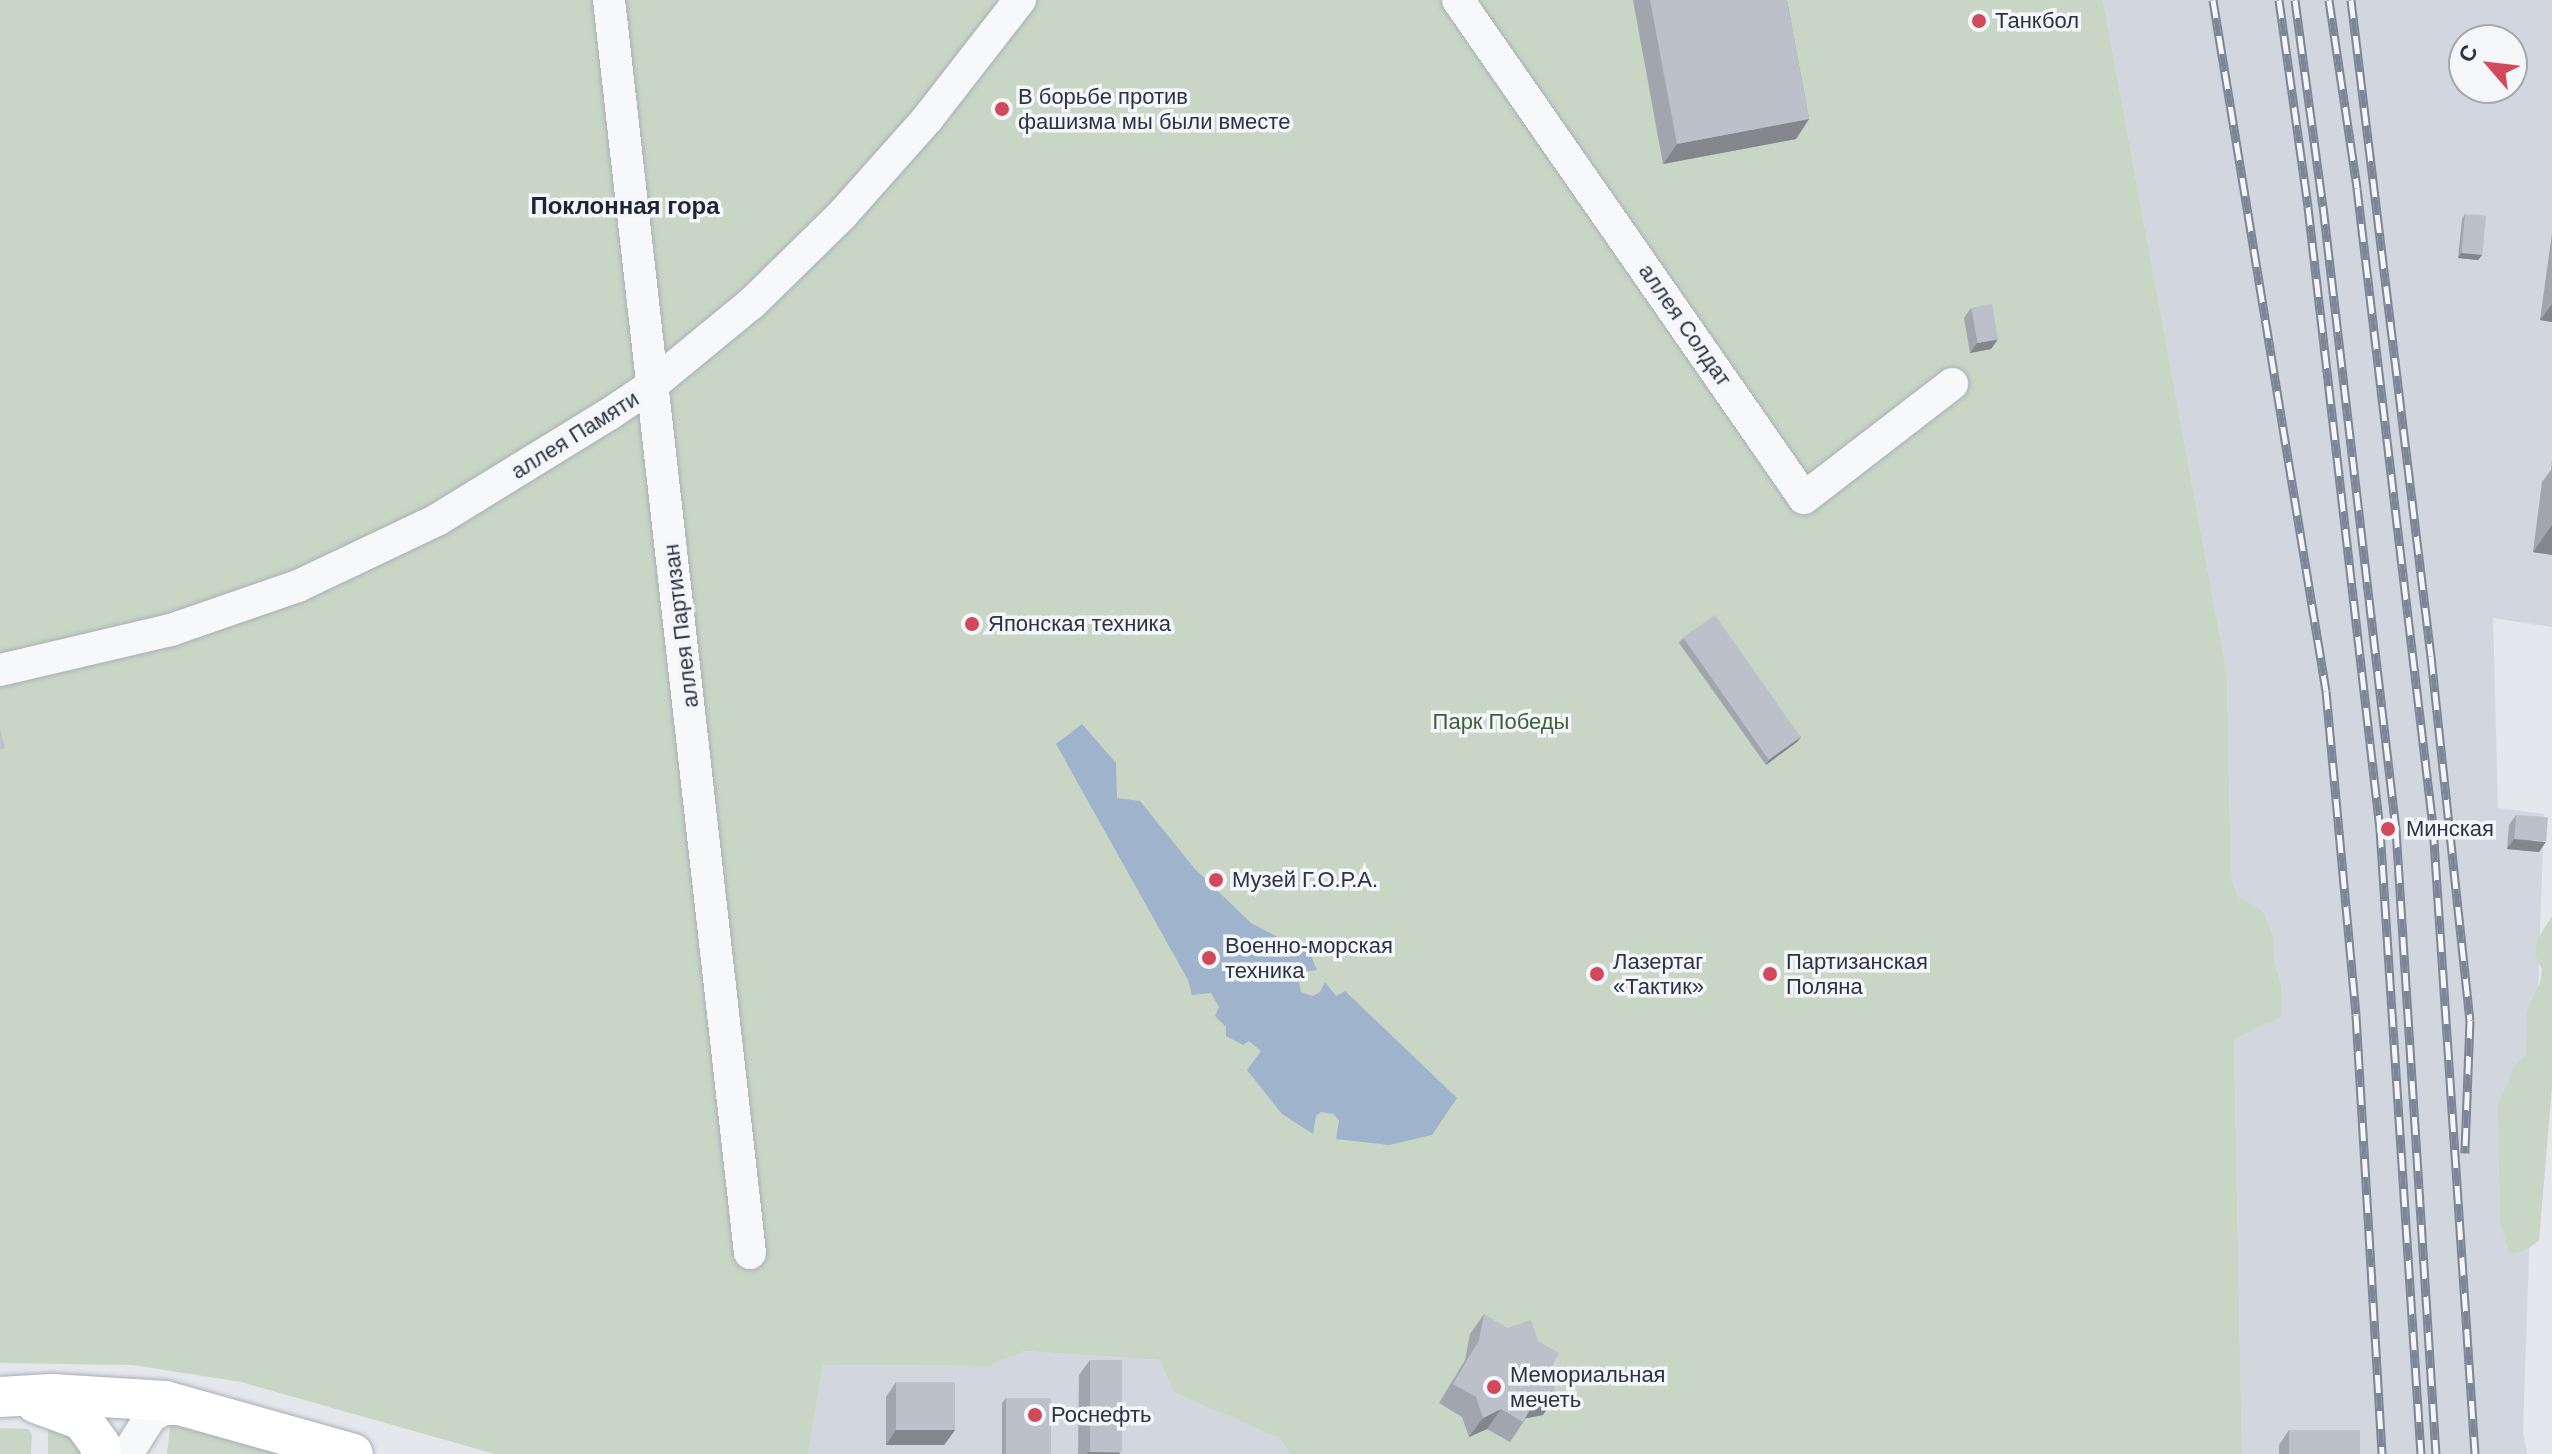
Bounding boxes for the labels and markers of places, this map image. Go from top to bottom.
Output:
place label: Танкбол [1995,8,2079,34]
marker: Танкбол [1970,12,1988,30]
place label: В борьбе против фашизма мы были вместе [1018,83,1290,134]
marker: В борьбе против фашизма мы были вместе [993,100,1011,118]
place label: Японская техника [988,611,1171,637]
marker: Японская техника [963,615,981,633]
place label: Минская [2406,816,2494,842]
marker: Минская [2377,818,2399,840]
place label: Музей Г.О.Р.А. [1232,867,1378,893]
marker: Музей Г.О.Р.А. [1207,871,1225,889]
place label: Военно-морская техника [1225,932,1393,984]
place label: Лазертаг «Тактик» [1613,948,1704,1000]
place label: Партизанская Поляна [1786,948,1928,1000]
marker: Военно-морская техника [1200,949,1218,967]
marker: Лазертаг «Тактик» [1588,965,1606,983]
marker: Партизанская Поляна [1761,965,1779,983]
place label: Мемориальная мечеть [1510,1361,1666,1412]
marker: Мемориальная мечеть [1485,1378,1503,1396]
place label: Роснефть [1051,1402,1151,1428]
marker: Роснефть [1026,1406,1044,1424]

